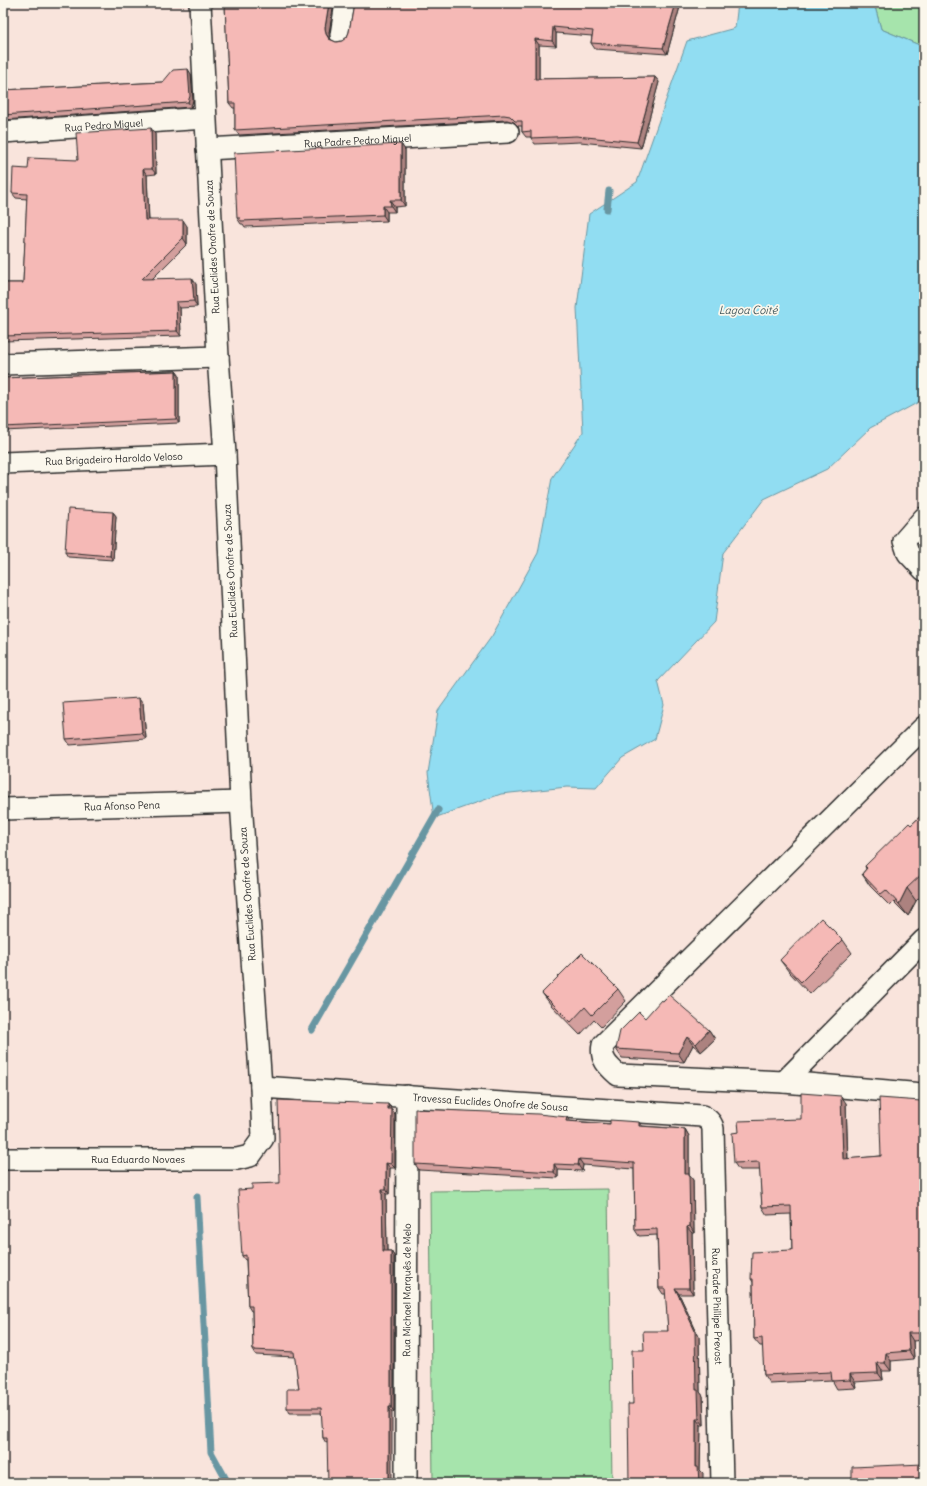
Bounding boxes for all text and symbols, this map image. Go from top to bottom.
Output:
street label: Rua Pedro Miguel [64,116,143,135]
street label: Rua Padre Pedro Miguel [304,131,412,151]
street label: Rua Euclides Onofre de Souza [202,179,223,314]
water label: Lagoa Coité [719,303,778,317]
street label: Rua Brigadeiro Haroldo Veloso [45,450,183,468]
street label: Rua Euclides Onofre de Souza [220,503,241,638]
street label: Rua Afonso Pena [84,798,161,814]
street label: Rua Euclides Onofre de Souza [236,826,259,961]
street label: Travessa Euclides Onofre de Sousa [412,1091,569,1114]
street label: Rua Eduardo Novaes [91,1153,186,1166]
street label: Rua Michael Marquês de Melo [400,1223,414,1357]
street label: Rua Padre Phillipe Prevost [709,1248,725,1365]

